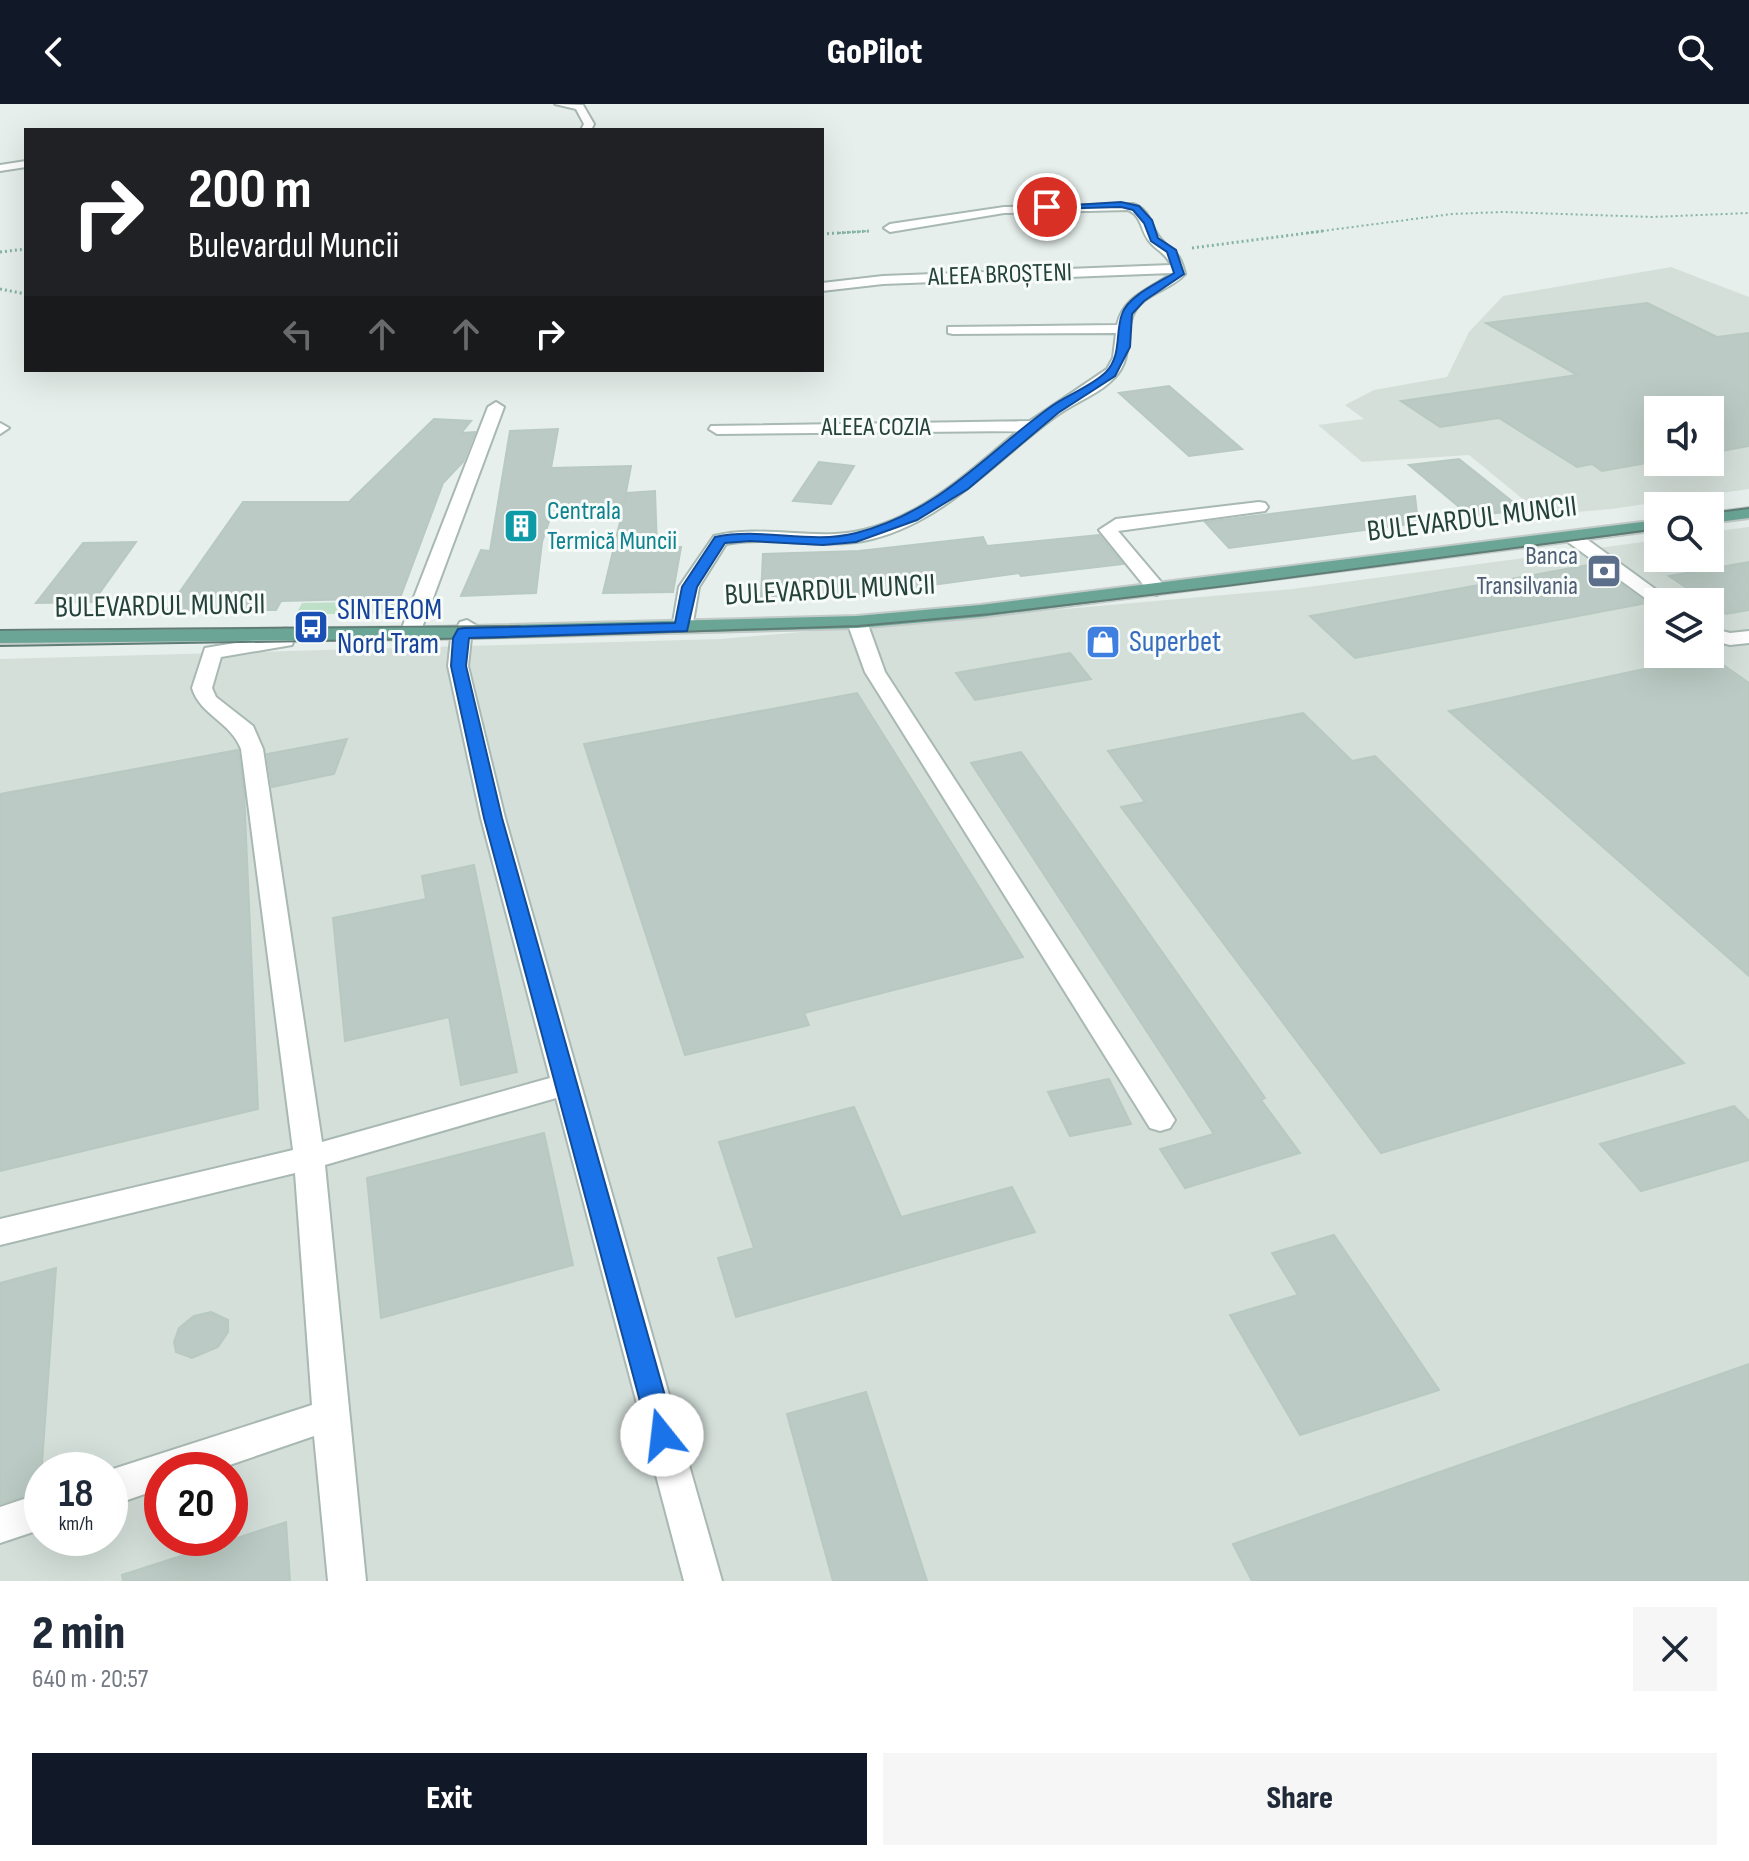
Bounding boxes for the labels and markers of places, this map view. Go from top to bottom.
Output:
pin [1013,173,1081,241]
place label: Centrala Termică Muncii [547,496,677,557]
building icon: Centrala Termică Muncii [502,507,540,545]
place label: Banca Transilvania [1477,541,1578,602]
bank icon: Banca Transilvania [1585,552,1623,590]
place label: SINTEROM Nord Tram [337,592,442,662]
bus stop icon: SINTEROM Nord Tram [292,608,330,646]
shop icon: Superbet [1084,623,1122,661]
place label: Superbet [1129,624,1221,660]

